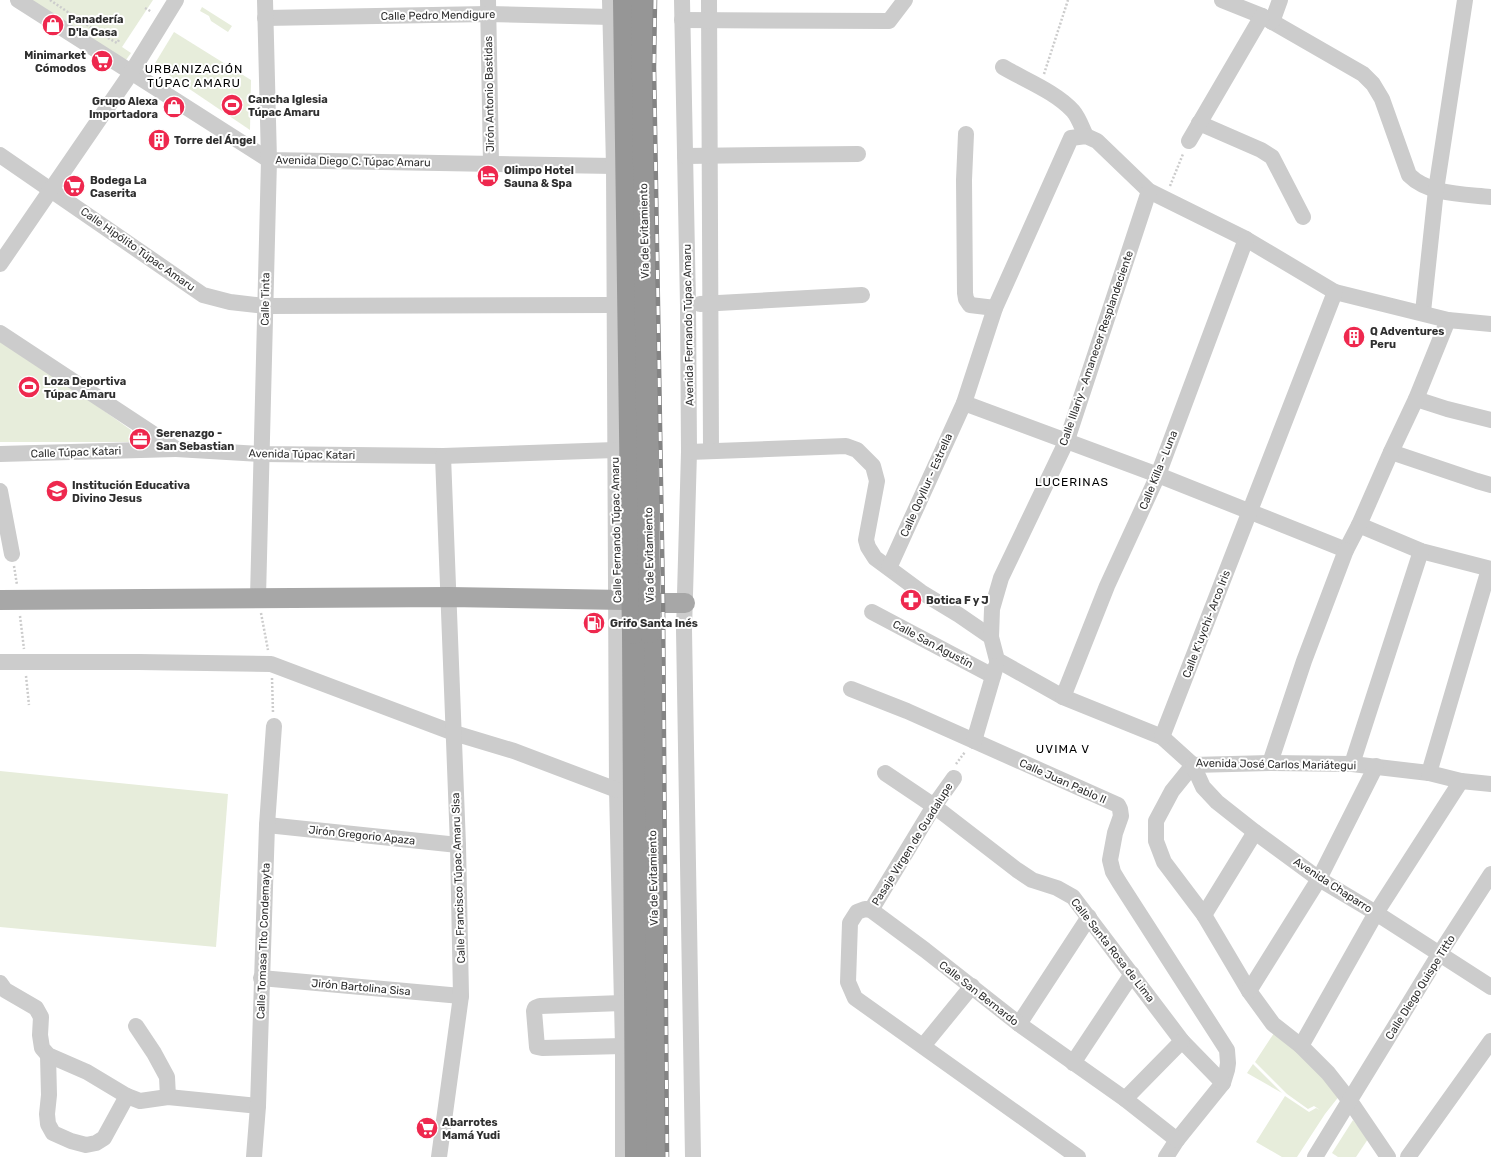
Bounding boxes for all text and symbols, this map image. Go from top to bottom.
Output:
street label: Calle Pedro Mendigure [381,8,495,23]
shop icon: Panadería D'la Casa [40,12,66,38]
place label: Panadería D'la Casa [68,13,123,39]
street label: Jirón Antonio Bastidas [482,35,497,152]
supermarket icon: Minimarket Cómodos [89,48,115,74]
place label: Minimarket Cómodos [24,49,86,75]
district label: URBANIZACIÓN TÚPAC AMARU [145,62,243,90]
sports icon: Cancha Iglesia Túpac Amaru [219,92,245,118]
place label: Cancha Iglesia Túpac Amaru [248,93,328,119]
shop icon: Grupo Alexa Importadora [161,94,187,120]
place label: Grupo Alexa Importadora [89,95,158,121]
building icon: Torre del Ángel [146,127,172,153]
place label: Torre del Ángel [174,134,256,147]
street label: Avenida Diego C. Túpac Amaru [275,154,431,169]
hotel icon: Olimpo Hotel Sauna & Spa [475,163,501,189]
place label: Olimpo Hotel Sauna & Spa [504,164,574,190]
supermarket icon: Bodega La Caserita [61,173,87,199]
place label: Bodega La Caserita [90,174,147,200]
street label: Vía de Evitamiento [637,183,652,279]
street label: Calle Hipólito Túpac Amaru [78,205,197,294]
street label: Avenida Fernando Túpac Amaru [681,244,696,406]
street label: Calle Illariy - Amanecer Resplandeciente [1057,249,1136,447]
street label: Calle Tinta [259,272,272,326]
building icon: Q Adventures Peru [1341,324,1367,350]
place label: Q Adventures Peru [1370,325,1444,351]
sports icon: Loza Deportiva Túpac Amaru [16,374,42,400]
place label: Loza Deportiva Túpac Amaru [44,375,126,401]
office icon: Serenazgo - San Sebastian [127,426,153,452]
place label: Serenazgo - San Sebastian [156,427,234,453]
street label: Calle Killa - Luna [1137,429,1180,512]
street label: Calle Qoyllur - Estrella [898,431,955,539]
street label: Calle Túpac Katari [31,444,122,461]
street label: Avenida Túpac Katari [249,447,355,462]
street label: Calle Fernando Túpac Amaru [609,457,624,603]
district label: LUCERINAS [1035,475,1109,489]
school or university icon: Institución Educativa Divino Jesus [44,478,70,504]
place label: Institución Educativa Divino Jesus [72,479,190,505]
street label: Vía de Evitamiento [642,507,657,603]
street label: Calle K'uychi- Arco Iris [1180,568,1233,680]
pharmacy icon: Botica F y J [898,587,924,613]
place label: Botica F y J [926,594,989,607]
fuel station icon: Grifo Santa Inés [581,610,607,636]
place label: Grifo Santa Inés [610,617,698,630]
street label: Calle San Agustín [890,618,975,671]
district label: UVIMA V [1036,742,1090,756]
street label: Calle Juan Pablo II [1017,756,1108,806]
street label: Avenida José Carlos Mariátegui [1196,757,1356,772]
street label: Pasaje Virgen de Guadalupe [869,780,956,908]
street label: Calle Francisco Túpac Amaru Sisa [449,792,468,964]
street label: Jirón Gregorio Apaza [308,823,416,848]
street label: Vía de Evitamiento [646,830,661,926]
street label: Avenida Chaparro [1291,855,1374,916]
street label: Calle Tomasa Tito Condemayta [254,863,273,1019]
street label: Calle Santa Rosa de Lima [1068,896,1157,1005]
street label: Calle Diego Quispe Titto [1383,933,1458,1042]
street label: Calle San Bernardo [936,958,1021,1028]
street label: Jirón Bartolina Sisa [311,977,411,998]
supermarket icon: Abarrotes Mamá Yudi [414,1115,440,1141]
place label: Abarrotes Mamá Yudi [442,1116,500,1142]

